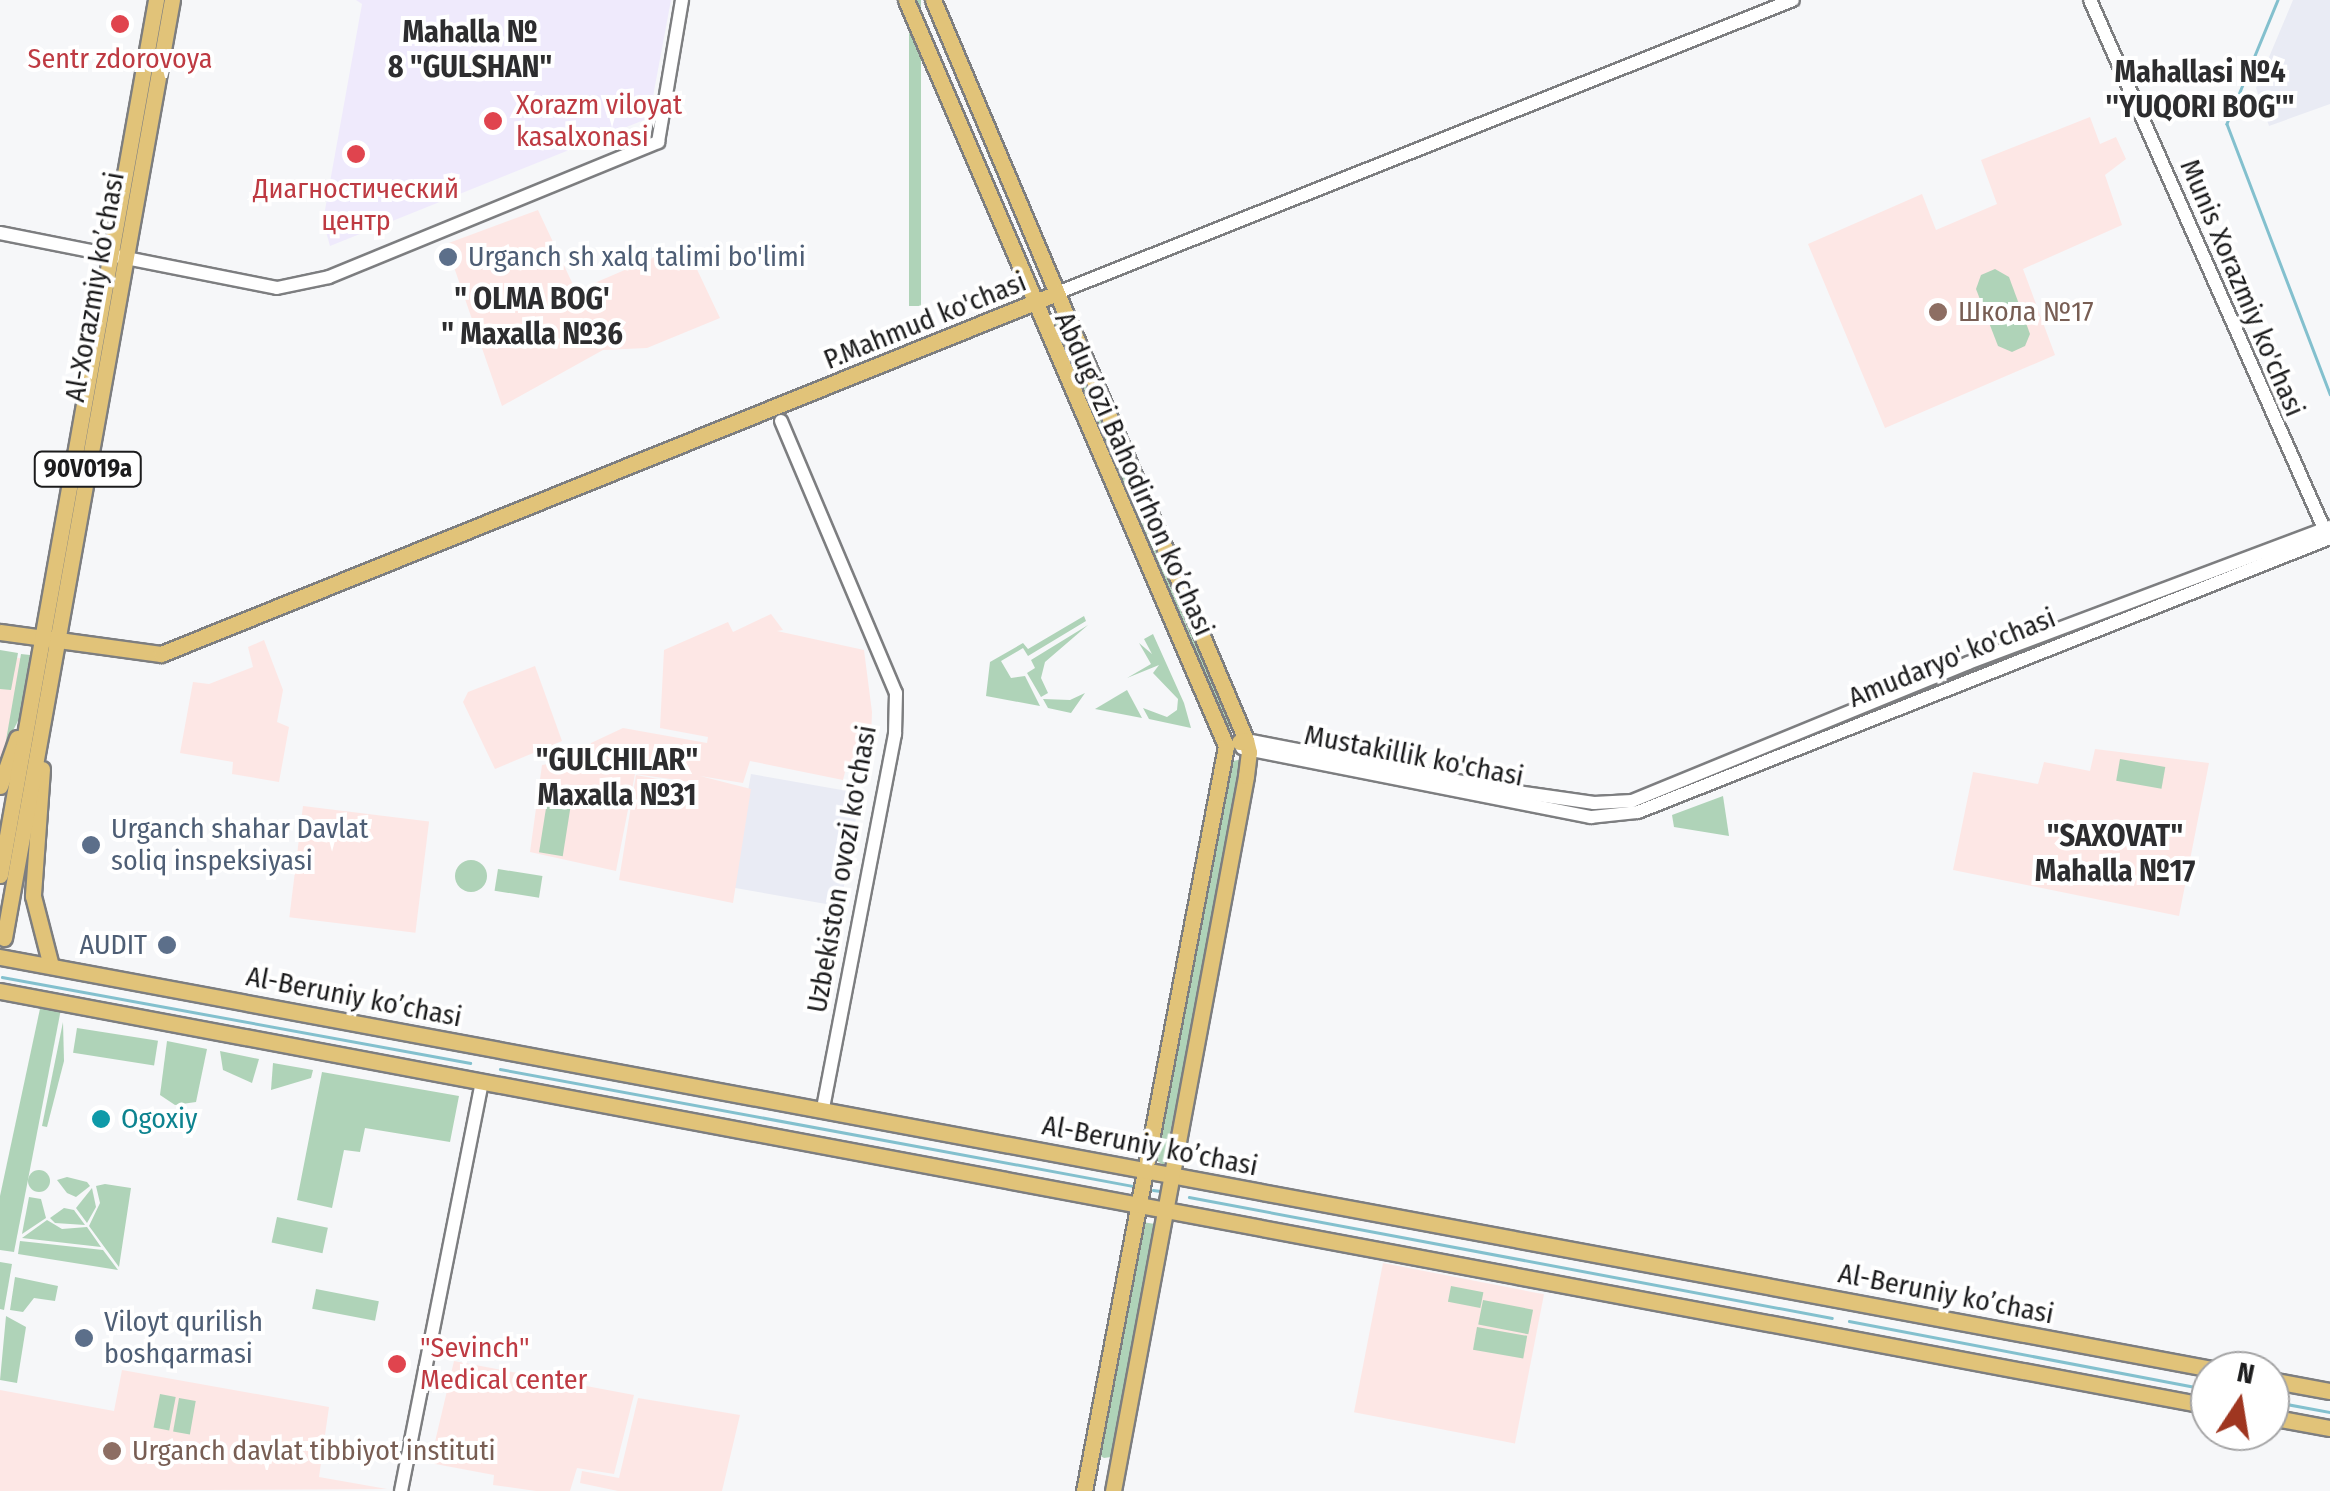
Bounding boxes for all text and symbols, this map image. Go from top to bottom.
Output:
marker: Sentr zdorovoya [107,11,133,37]
district label: Mahalla № 8 "GULSHAN" [388,14,552,84]
place label: Sentr zdorovoya [28,42,212,76]
district label: Mahallasi №4 ''YUQORI BOG'" [2105,54,2295,124]
place label: Xorazm viloyat kasalxonasi [516,88,682,154]
marker: Xorazm viloyat kasalxonasi [480,108,506,134]
marker: Диагностический центр [343,141,369,167]
street label: Munis Xorazmiy ko'chasi [2173,154,2311,422]
street label: Al-Xorazmiy ko’chasi [58,169,132,405]
place label: Диагностический центр [253,172,459,238]
place label: Urganch sh xalq talimi bo'limi [468,240,806,274]
marker: Urganch sh xalq talimi bo'limi [437,246,459,268]
street label: P.Mahmud ko'chasi [819,265,1031,377]
district label: " OLMA BOG' " Maxalla №36 [441,281,623,352]
place label: Школа №17 [1958,295,2094,329]
marker: Школа №17 [1927,301,1949,323]
street label: Abdug’ozi Bahodirhon ko’chasi [1047,307,1221,641]
road number: 90V019a [33,449,143,489]
street label: Amudaryo' ko'chasi [1844,601,2060,715]
street label: Mustakillik ko'chasi [1302,718,1526,794]
street label: Uzbekiston ovozi ko'chasi [800,723,884,1015]
district label: "GULCHILAR" Maxalla №31 [536,742,698,812]
place label: Urganch shahar Davlat soliq inspeksiyasi [111,812,368,878]
district label: "SAXOVAT" Mahalla №17 [2035,818,2195,888]
marker: Urganch shahar Davlat soliq inspeksiyasi [80,834,102,856]
place label: AUDIT [80,928,147,962]
marker: AUDIT [156,934,178,956]
street label: Al-Beruniy ko’chasi [243,960,465,1034]
place label: Ogoxiy [121,1102,198,1136]
marker: Ogoxiy [90,1108,112,1130]
street label: Al-Beruniy ko’chasi [1039,1109,1261,1183]
street label: Al-Beruniy ko’chasi [1835,1257,2057,1331]
place label: Viloyt qurilish boshqarmasi [104,1305,263,1371]
marker: Viloyt qurilish boshqarmasi [73,1327,95,1349]
place label: "Sevinch" Medical center [420,1331,587,1397]
marker: "Sevinch" Medical center [384,1351,410,1377]
north arrow [2190,1351,2290,1451]
text: N [2234,1355,2258,1391]
place label: Urganch davlat tibbiyot instituti [132,1434,496,1468]
marker: Urganch davlat tibbiyot instituti [101,1440,123,1462]

